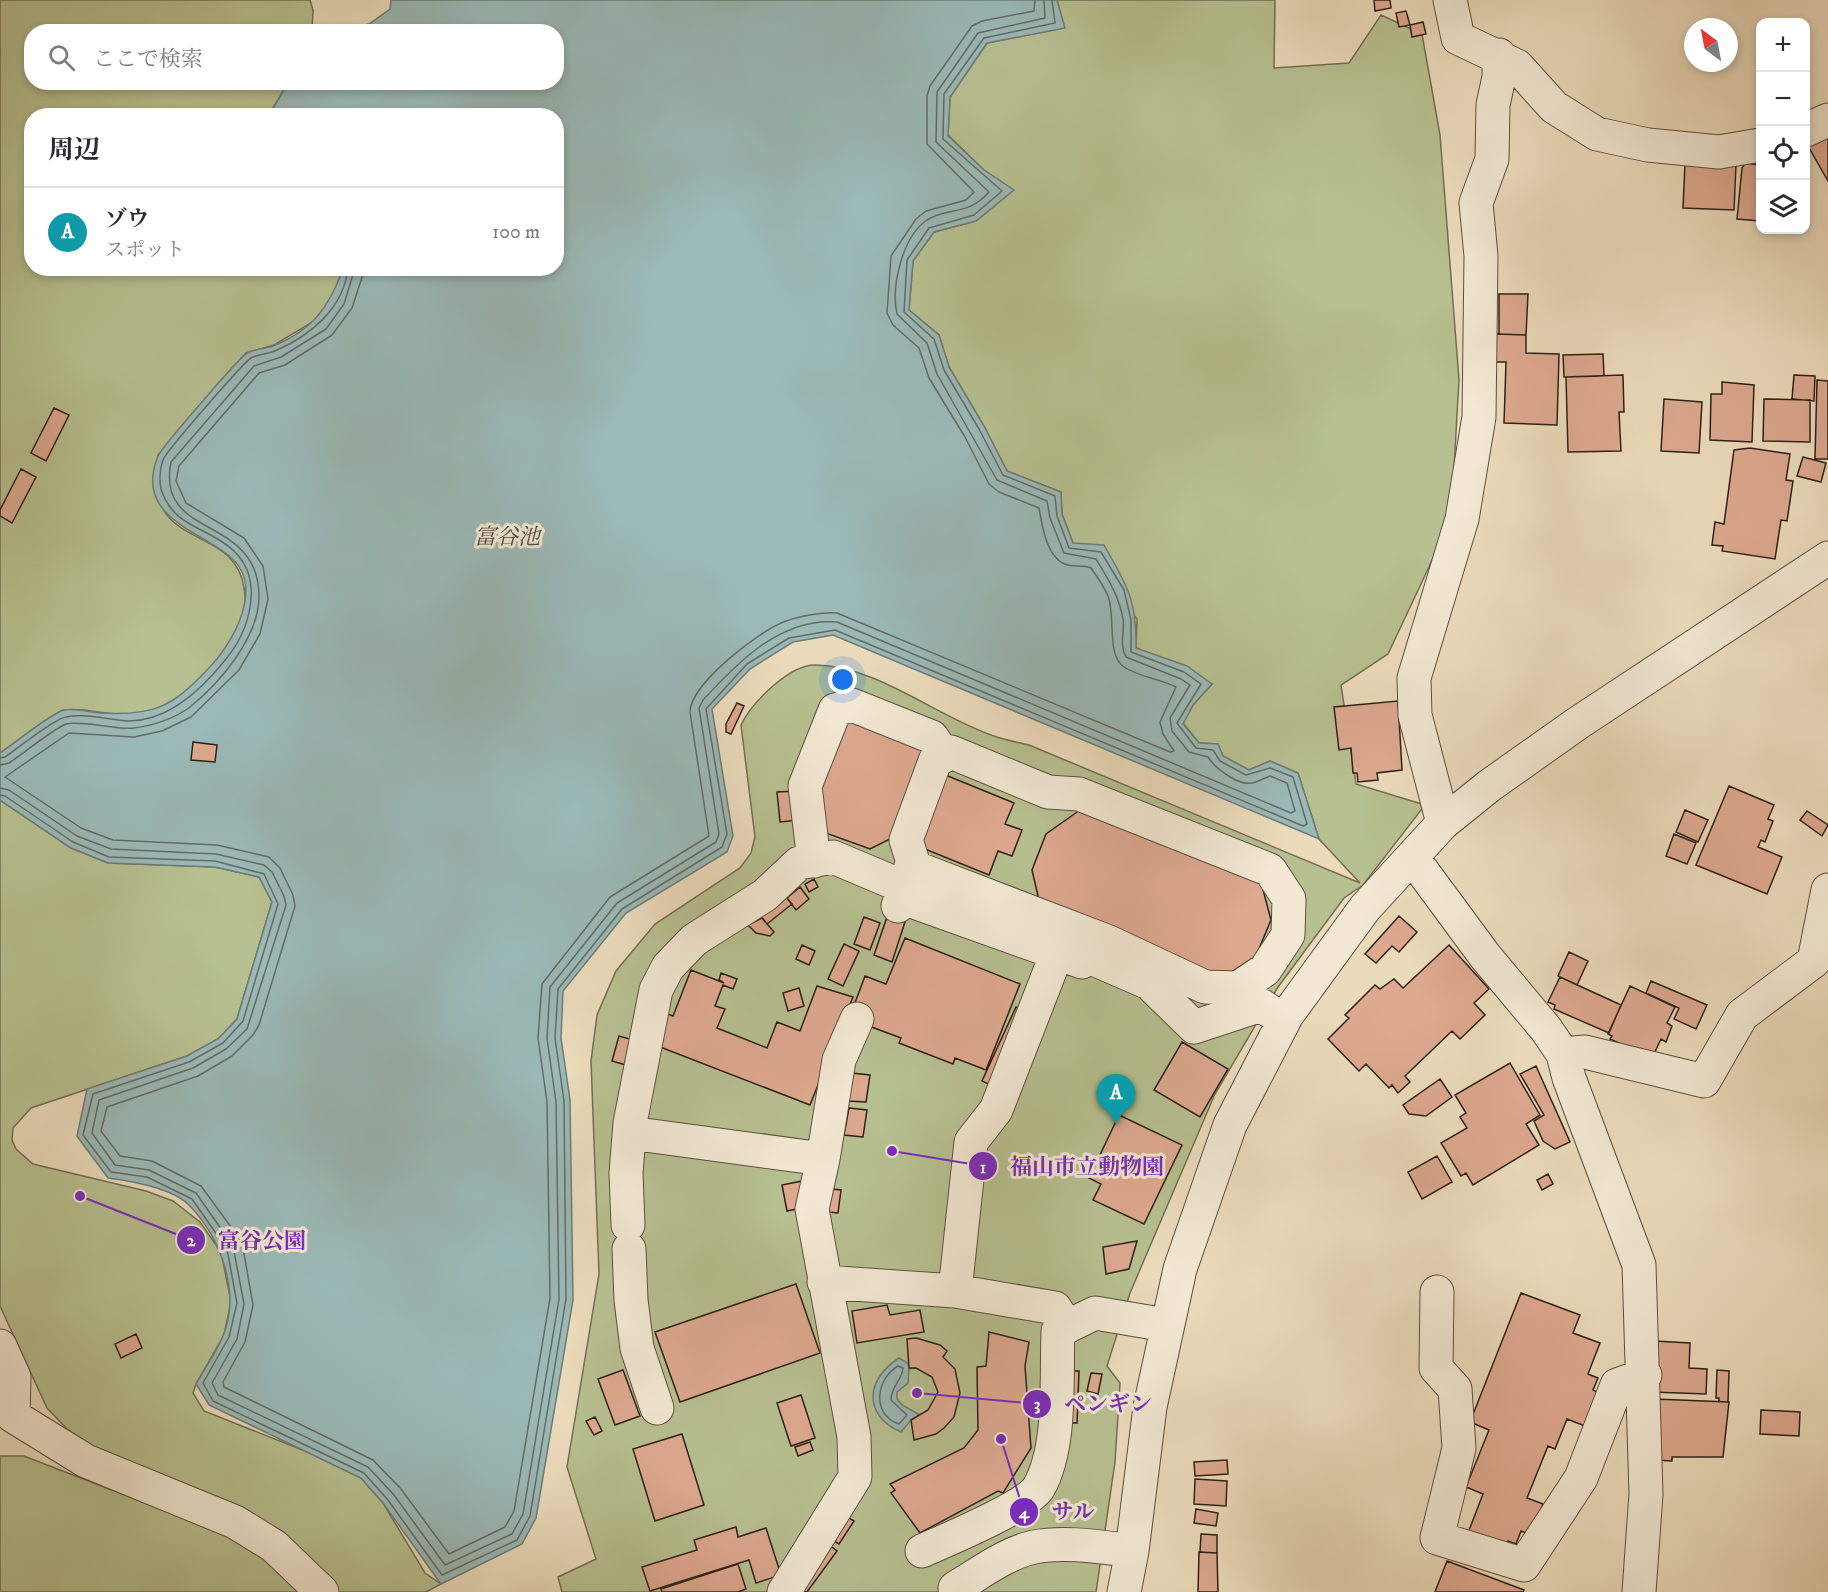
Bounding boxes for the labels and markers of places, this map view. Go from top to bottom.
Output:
pin: A [1096,1074,1136,1124]
callout: 福山市立動物園 [968,1146,1176,1186]
callout: 富谷公園 [176,1220,318,1260]
callout: ペンギン [1022,1384,1164,1424]
callout: サル [1009,1492,1107,1532]

